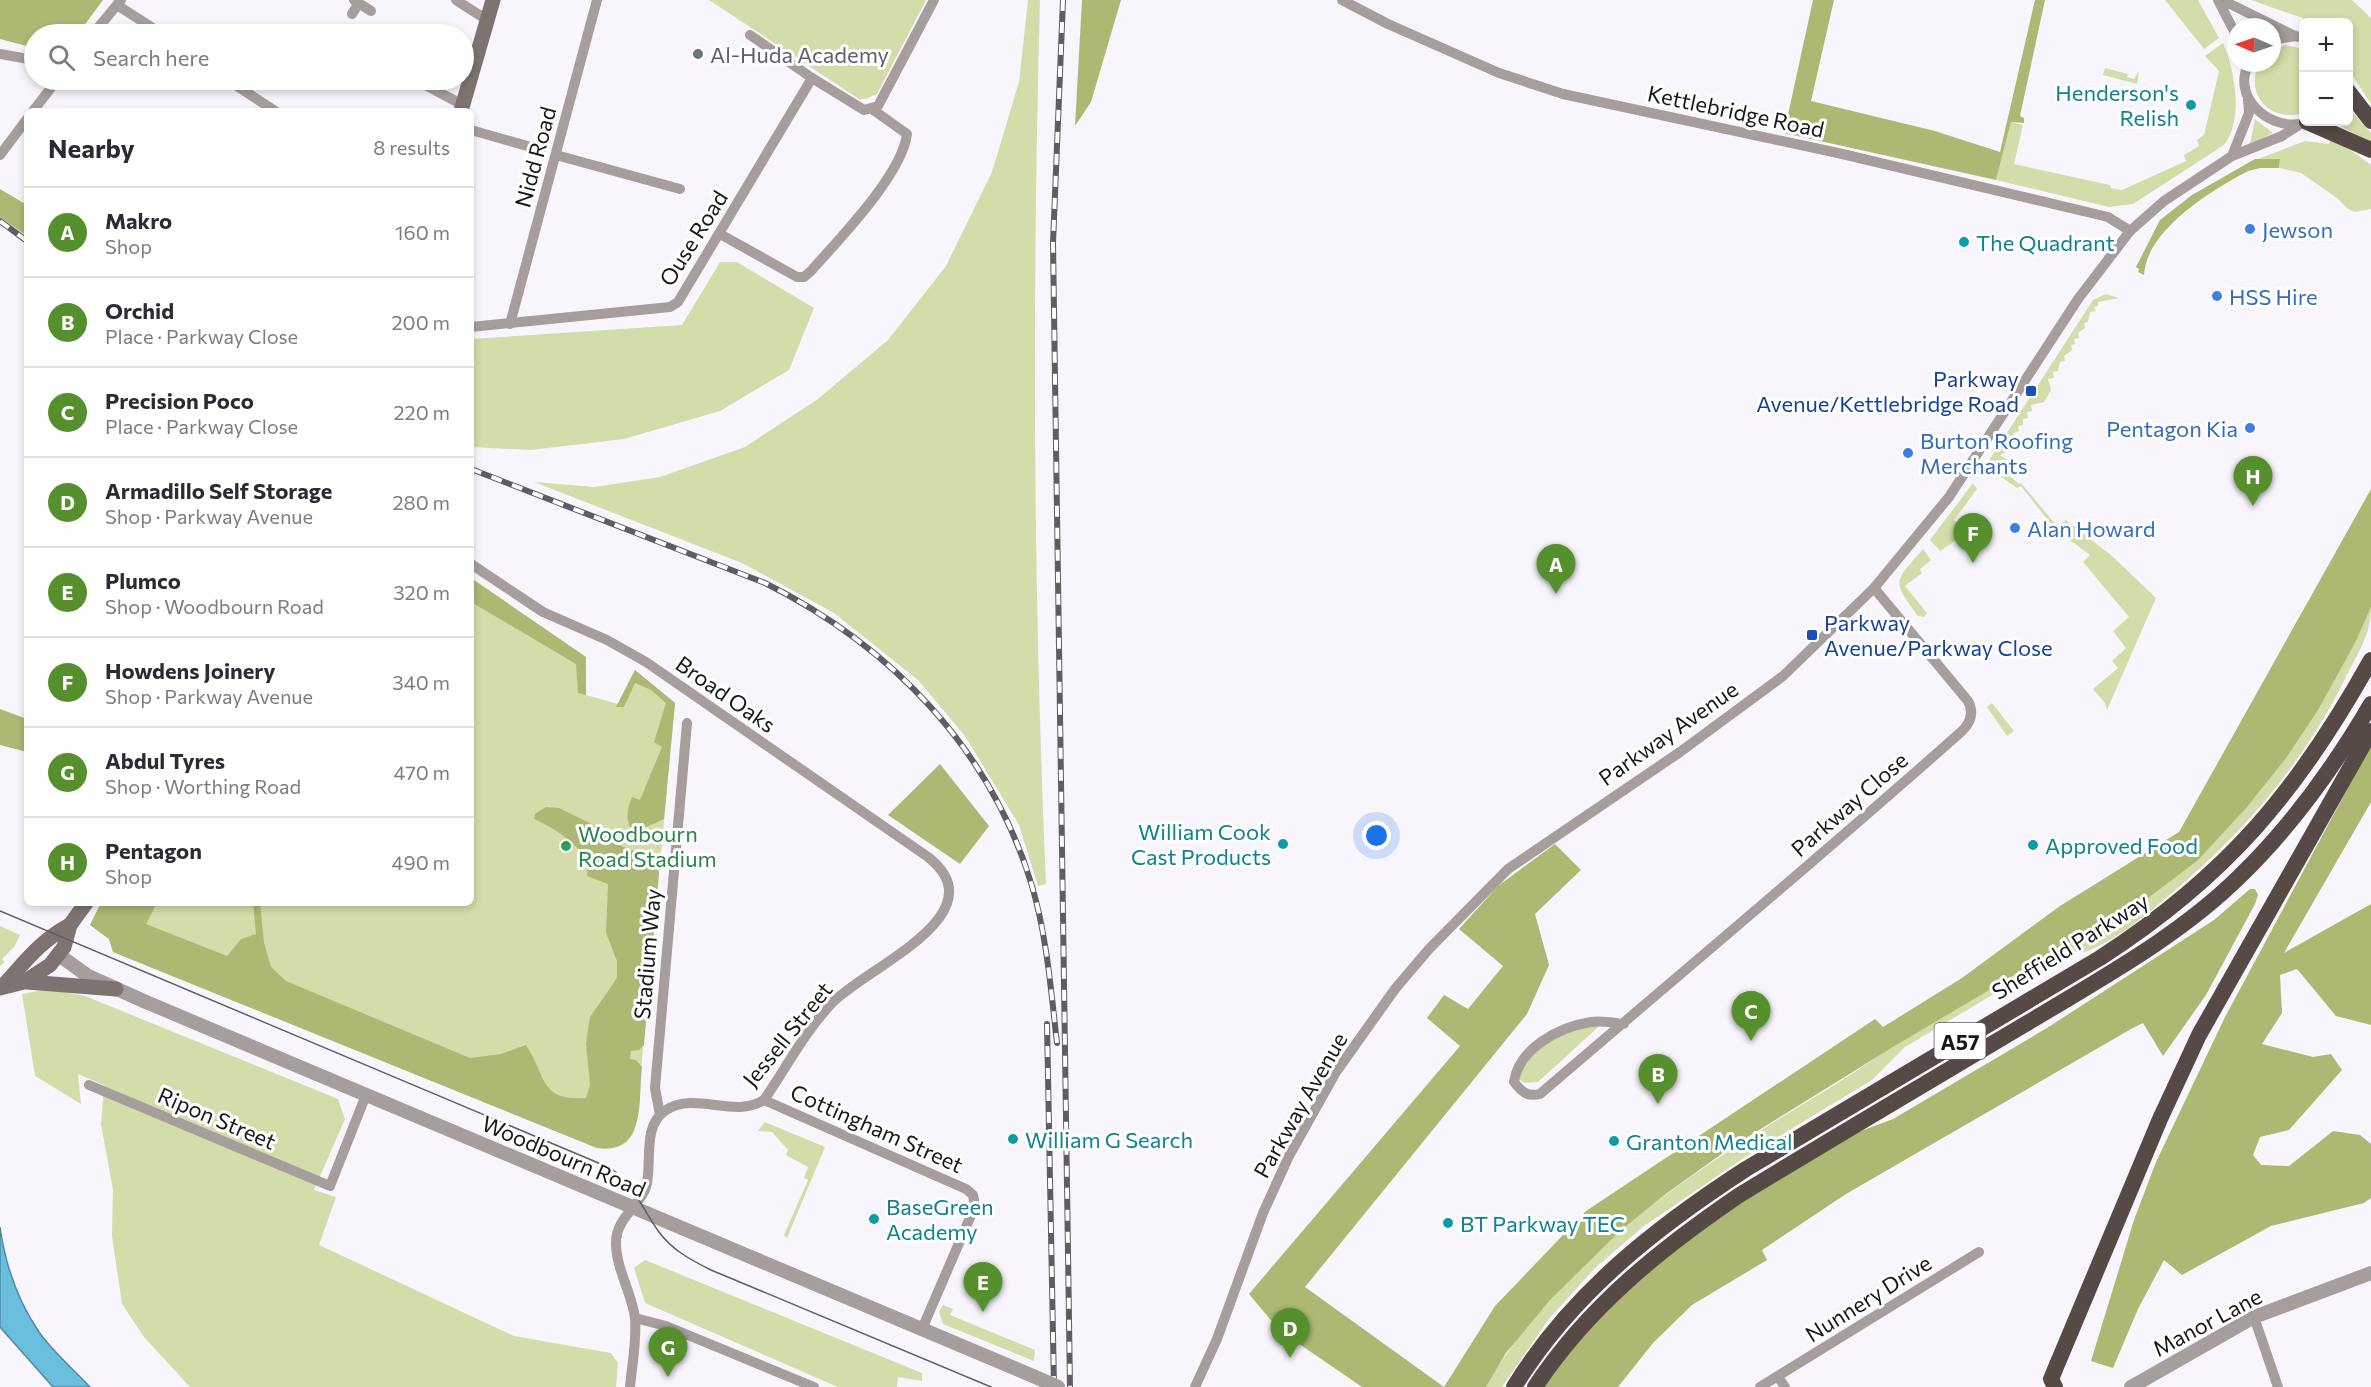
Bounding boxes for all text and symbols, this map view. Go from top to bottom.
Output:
north arrow [2227,18,2281,72]
map controls [2299,18,2353,126]
button: + [2299,18,2353,72]
search box [24,24,474,90]
icon: search [45,41,78,74]
place label: Al-Huda Academy [710,41,889,68]
text: Search here [93,44,209,71]
marker: Al-Huda Academy [691,47,705,61]
button: − [2299,72,2353,126]
street label: Kettlebridge Road [1645,79,1827,143]
place label: Henderson's Relish [2055,79,2179,131]
marker: Henderson's Relish [2184,98,2198,112]
street label: Nidd Road [509,104,561,210]
text: Nearby [48,132,135,163]
text: 8 results [373,135,450,159]
street label: Ouse Road [653,185,733,291]
text: Makro [105,207,172,234]
place label: Jewson [2262,216,2333,243]
text: A [60,220,75,244]
text: 160 m [395,220,450,244]
marker: Jewson [2243,222,2257,236]
place label: The Quadrant [1976,229,2115,256]
text: Shop [105,234,152,258]
marker: The Quadrant [1957,235,1971,249]
place label: HSS Hire [2229,283,2318,310]
marker: HSS Hire [2210,289,2224,303]
text: Orchid [105,297,174,324]
text: B [61,310,74,334]
text: 200 m [392,310,450,334]
text: Place · Parkway Close [105,324,298,348]
place label: Parkway Avenue/Kettlebridge Road [1756,365,2019,417]
marker: Parkway Avenue/Kettlebridge Road [2024,384,2038,398]
text: Precision Poco [105,387,254,414]
text: C [61,400,74,424]
text: 220 m [394,400,450,424]
text: Place · Parkway Close [105,414,298,438]
place label: Pentagon Kia [2106,415,2238,442]
marker: Pentagon Kia [2243,421,2257,435]
place label: Burton Roofing Merchants [1920,427,2073,479]
marker: Burton Roofing Merchants [1901,446,1915,460]
pin: H [2234,456,2272,506]
text: Armadillo Self Storage [105,477,332,504]
text: D [60,490,75,514]
text: 280 m [392,490,450,514]
text: Shop · Parkway Avenue [105,504,313,528]
pin: F [1954,514,1992,563]
place label: Alan Howard [2027,515,2155,542]
marker: Alan Howard [2008,521,2022,535]
pin: A [1536,544,1576,594]
text: Plumco [105,567,181,594]
text: E [62,580,73,604]
text: 320 m [393,580,450,604]
text: Shop · Woodbourn Road [105,594,324,618]
place label: Parkway Avenue/Parkway Close [1824,609,2053,661]
marker: Parkway Avenue/Parkway Close [1805,628,1819,642]
street label: Broad Oaks [671,650,781,738]
text: Howdens Joinery [105,657,276,684]
text: F [62,670,73,694]
text: 340 m [392,670,450,694]
street label: Parkway Avenue [1593,675,1743,791]
text: Shop · Parkway Avenue [105,684,313,708]
street label: Parkway Close [1785,746,1913,862]
text: Abdul Tyres [105,747,225,774]
text: G [60,760,75,784]
text: 470 m [394,760,450,784]
text: Shop · Worthing Road [105,774,301,798]
place label: William Cook Cast Products [1131,818,1271,870]
place label: Woodbourn Road Stadium [578,820,717,872]
your location [1362,821,1391,850]
place label: Approved Food [2045,832,2198,859]
text: Pentagon [105,837,202,864]
marker: William Cook Cast Products [1276,837,1290,851]
marker: Approved Food [2026,838,2040,852]
marker: Woodbourn Road Stadium [559,839,573,853]
text: H [60,850,75,874]
text: 490 m [392,850,450,874]
text: Shop [105,864,152,888]
street label: Stadium Way [628,887,666,1021]
street label: Sheffield Parkway [1987,887,2153,1005]
street label: Jessell Street [736,976,838,1092]
pin: C [1732,992,1770,1041]
road number: A57 [1934,1023,1986,1059]
street label: Parkway Avenue [1247,1027,1353,1183]
pin: B [1638,1054,1678,1104]
street label: Cottingham Street [787,1078,967,1178]
street label: Ripon Street [154,1081,280,1155]
street label: Woodbourn Road [478,1109,650,1203]
place label: William G Search [1025,1126,1193,1153]
place label: Granton Medical [1626,1128,1793,1155]
marker: William G Search [1006,1132,1020,1146]
marker: Granton Medical [1607,1134,1621,1148]
place label: BaseGreen Academy [886,1193,994,1245]
place label: BT Parkway TEC [1460,1210,1625,1237]
marker: BaseGreen Academy [867,1212,881,1226]
marker: BT Parkway TEC [1441,1216,1455,1230]
street label: Nunnery Drive [1800,1249,1936,1347]
pin: E [964,1262,1002,1312]
street label: Manor Lane [2148,1282,2266,1362]
pin: D [1270,1308,1310,1358]
pin: G [648,1328,688,1377]

